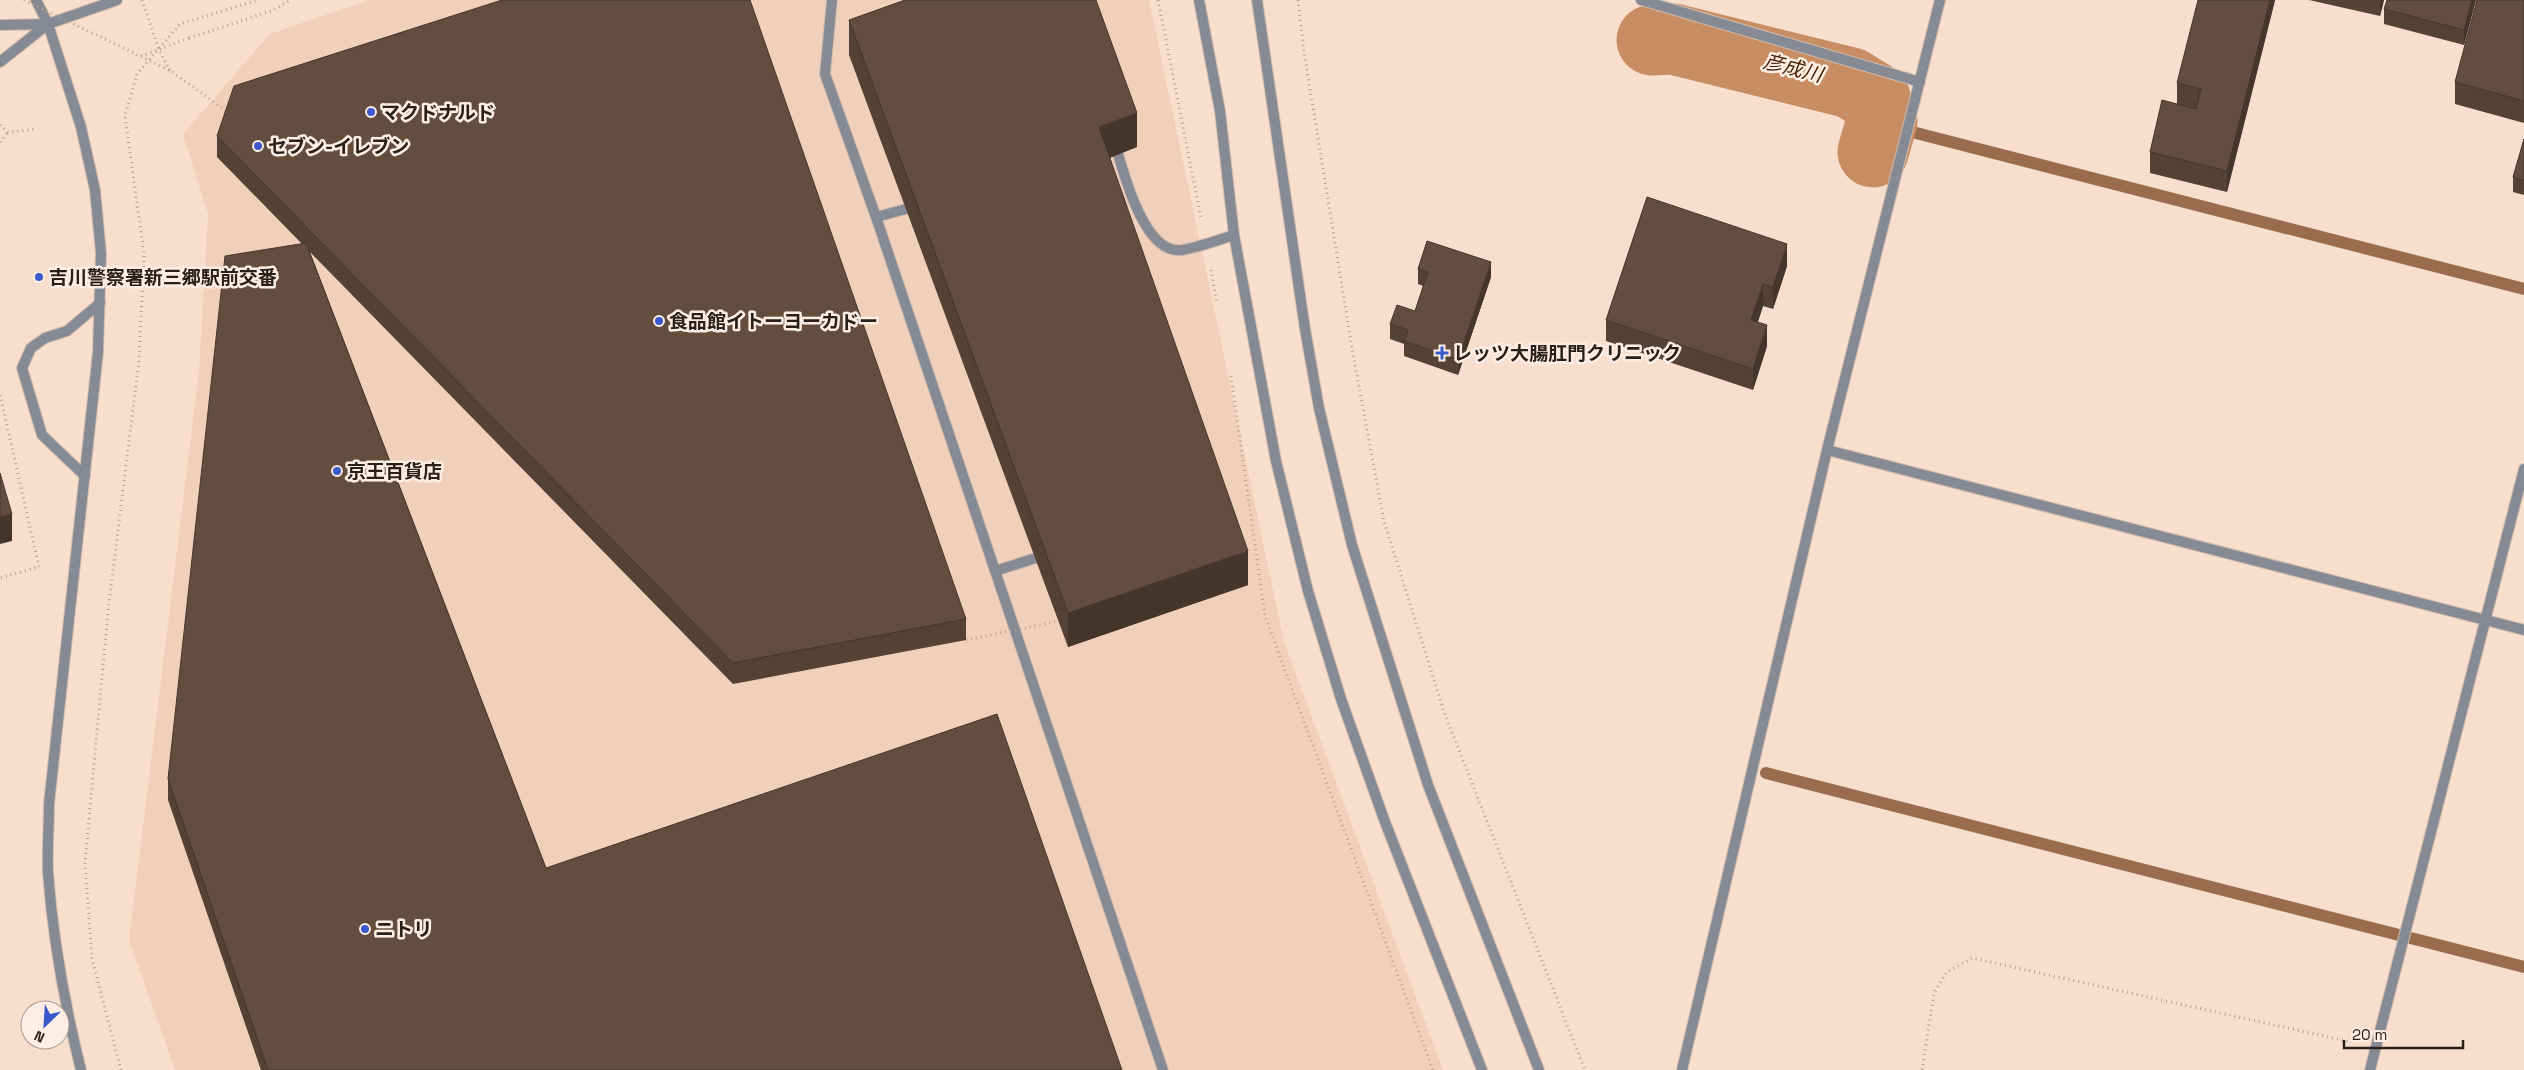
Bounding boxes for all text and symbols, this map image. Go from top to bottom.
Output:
water label: 彦成川 [1761,48,1827,88]
place label: マクドナルド [381,100,495,125]
marker: マクドナルド [365,106,377,118]
place label: セブン-イレブン [268,134,409,159]
marker: セブン-イレブン [252,140,264,152]
place label: 吉川警察署新三郷駅前交番 [49,265,277,290]
marker: 吉川警察署新三郷駅前交番 [33,271,45,283]
place label: 食品館イトーヨーカドー [669,309,878,334]
marker: 食品館イトーヨーカドー [653,315,665,327]
place label: レッツ大腸肛門クリニック [1453,341,1681,366]
marker: レッツ大腸肛門クリニック [1435,346,1449,360]
place label: 京王百貨店 [347,459,442,484]
marker: 京王百貨店 [331,465,343,477]
place label: ニトリ [375,917,432,942]
marker: ニトリ [359,923,371,935]
north arrow [20,1000,70,1050]
scale bar [2344,1018,2463,1050]
text: 20 m [2352,1025,2387,1044]
text: N [31,1027,48,1047]

